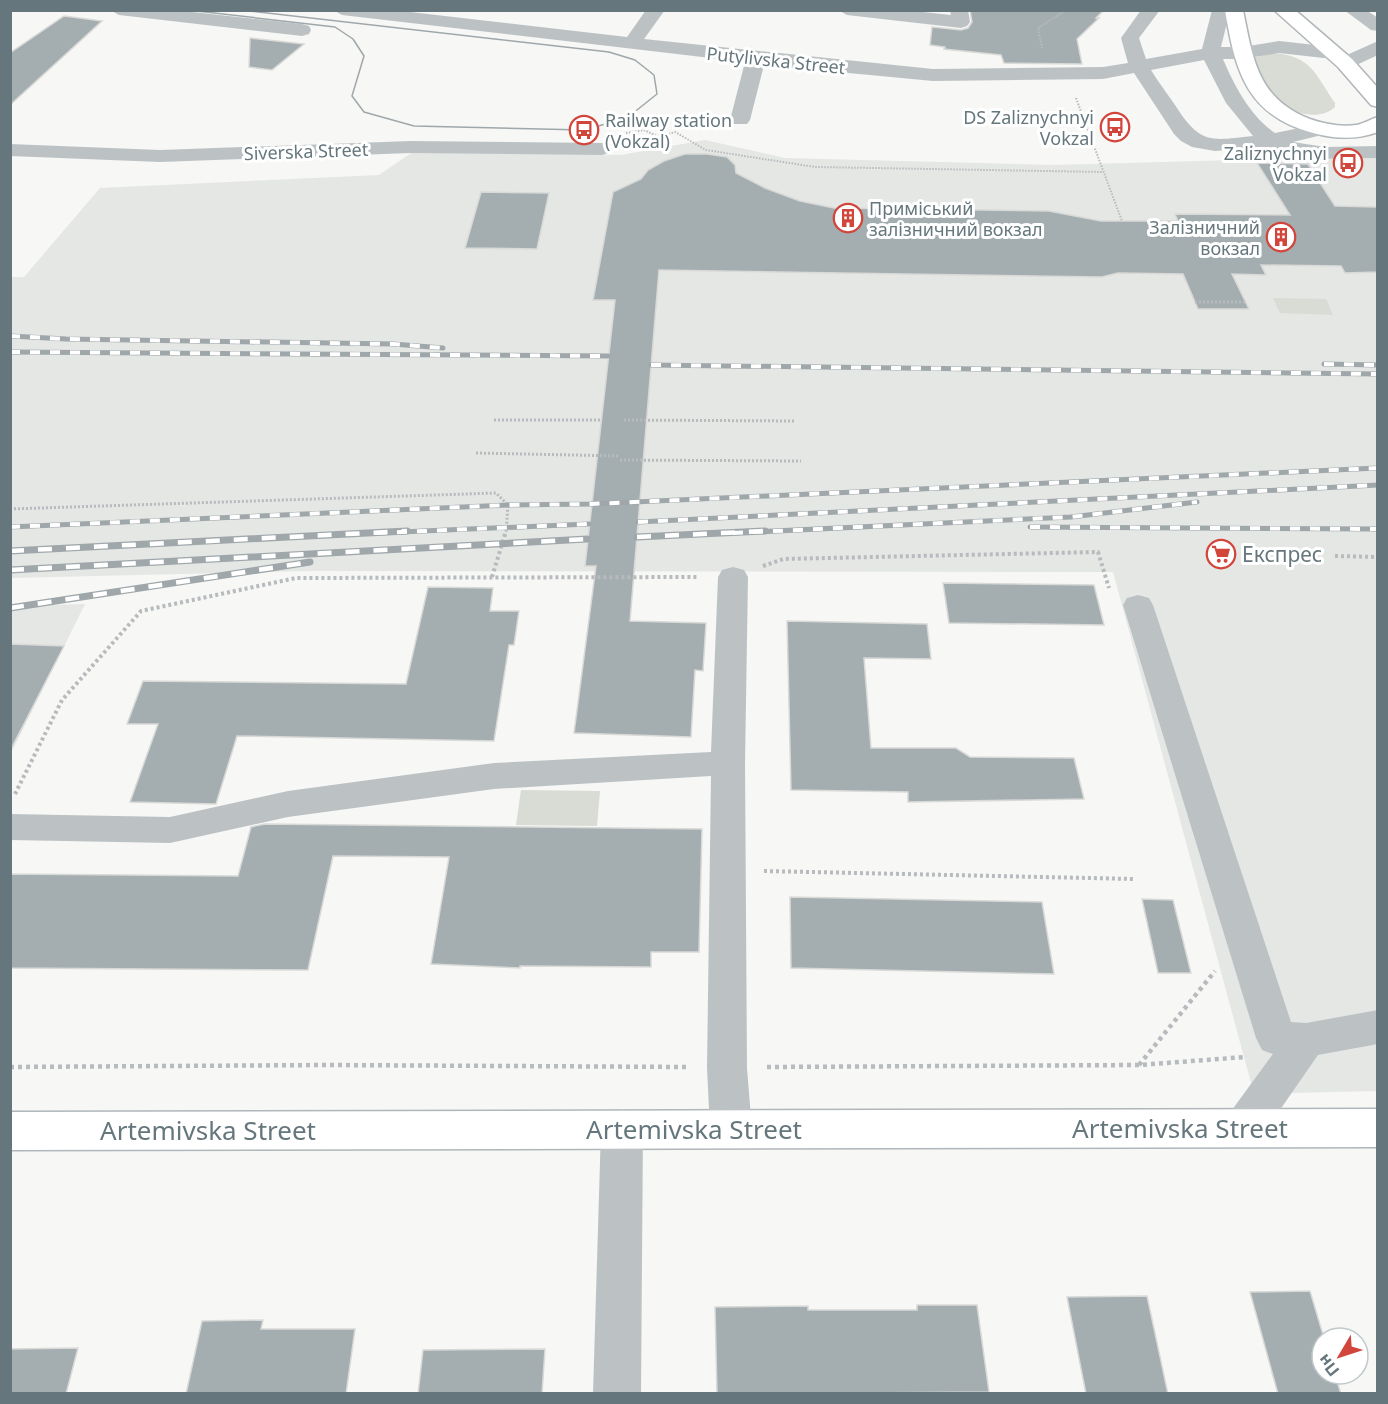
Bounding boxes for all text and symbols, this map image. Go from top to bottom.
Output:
street label: Putylivska Street [705,41,847,79]
place label: DS Zaliznychnyi Vokzal [963,105,1094,150]
place label: Railway station (Vokzal) [605,108,732,153]
bus stop icon: DS Zaliznychnyi Vokzal [1099,111,1131,143]
bus stop icon: Railway station (Vokzal) [568,114,600,146]
street label: Siverska Street [243,137,369,165]
place label: Zaliznychnyi Vokzal [1224,141,1327,186]
bus stop icon: Zaliznychnyi Vokzal [1332,147,1364,179]
place label: Приміський залізничний вокзал [869,196,1042,241]
building icon: Приміський залізничний вокзал [832,202,864,234]
place label: Залізничний вокзал [1149,215,1260,260]
building icon: Залізничний вокзал [1265,221,1297,253]
supermarket icon: Експрес [1205,538,1237,570]
place label: Експрес [1242,540,1322,568]
street label: Artemivska Street [1072,1110,1288,1146]
street label: Artemivska Street [586,1111,802,1147]
street label: Artemivska Street [100,1112,316,1148]
north arrow [1310,1326,1370,1386]
text: Пн [1313,1350,1344,1381]

